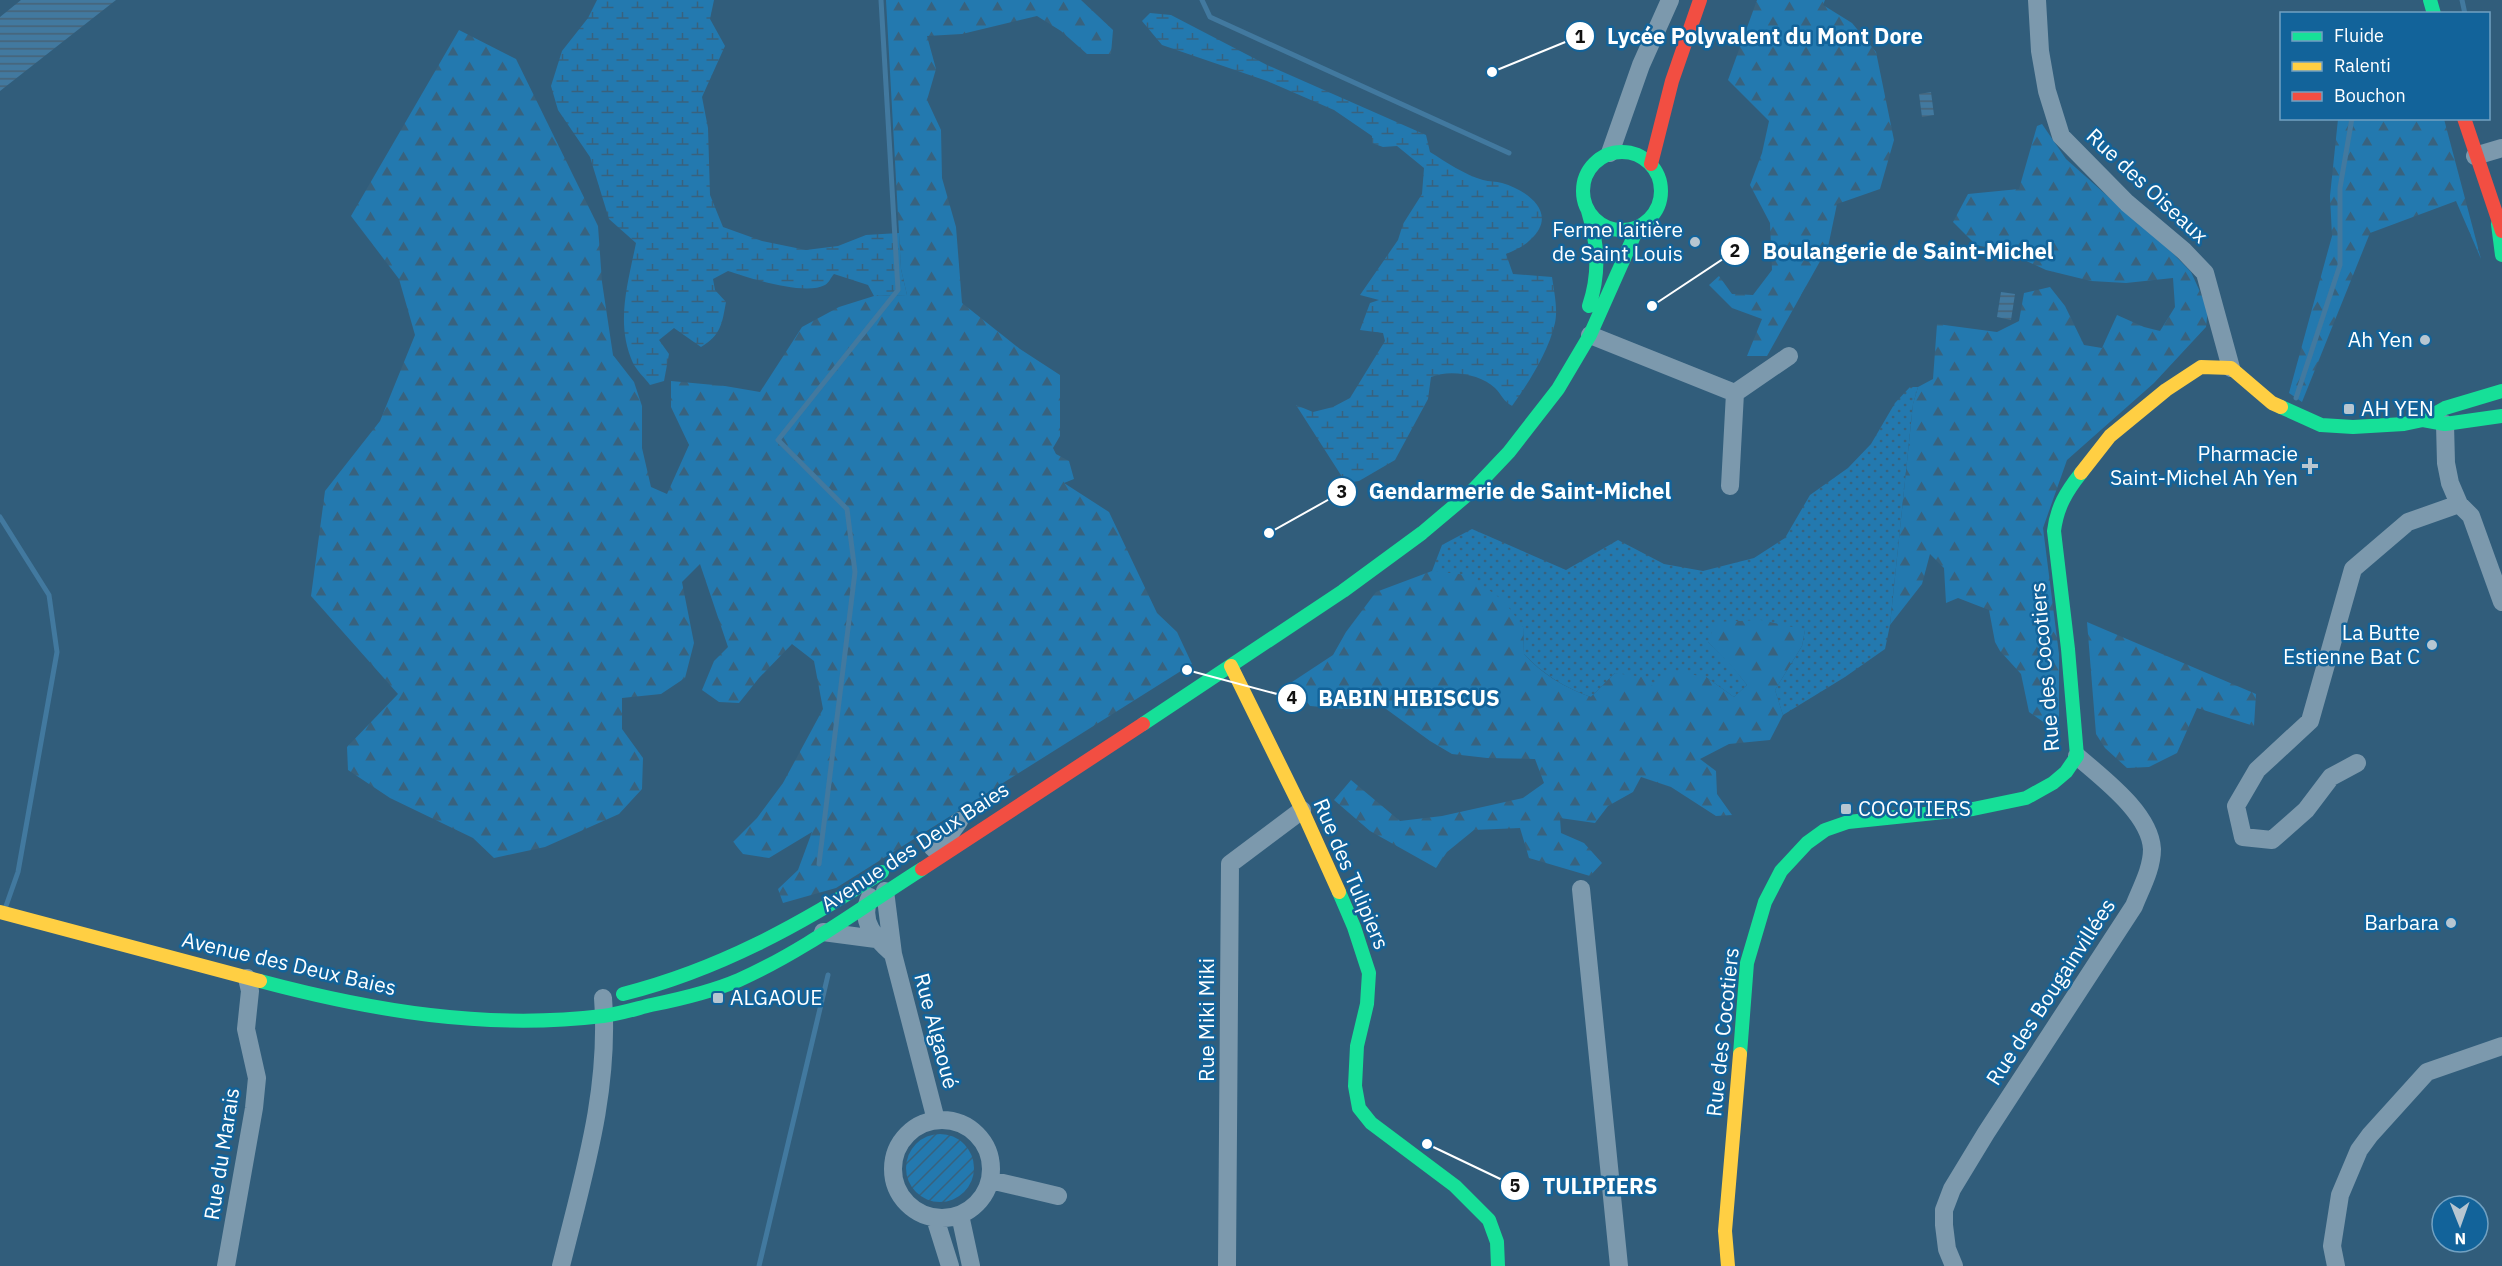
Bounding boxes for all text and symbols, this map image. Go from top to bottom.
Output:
legend [2280,12,2490,120]
callout: Lycée Polyvalent du Mont Dore [1565,16,1935,56]
text: Lycée Polyvalent du Mont Dore [1607,21,1923,50]
text: Fluide [2334,24,2384,47]
text: 1 [1575,25,1586,48]
text: Ralenti [2334,54,2391,77]
text: Bouchon [2334,84,2406,107]
street label: Rue des Oiseaux [2081,122,2215,249]
place label: Ferme laitière de Saint Louis [1552,215,1683,267]
callout: Boulangerie de Saint-Michel [1720,231,2065,271]
marker: Ferme laitière de Saint Louis [1688,235,1702,249]
text: Boulangerie de Saint-Michel [1762,236,2054,265]
text: 2 [1730,239,1740,262]
place label: Ah Yen [2348,325,2413,353]
marker: Ah Yen [2418,333,2432,347]
place label: AH YEN [2361,394,2434,422]
marker: AH YEN [2342,402,2356,416]
place label: Pharmacie Saint-Michel Ah Yen [2110,439,2298,491]
marker: Pharmacie Saint-Michel Ah Yen [2303,459,2317,473]
callout: Gendarmerie de Saint-Michel [1327,472,1683,512]
text: Gendarmerie de Saint-Michel [1369,476,1671,505]
text: 3 [1337,480,1347,503]
street label: Rue des Cocotiers [2023,581,2065,753]
place label: La Butte Estienne Bat C [2283,618,2420,670]
marker: La Butte Estienne Bat C [2425,638,2439,652]
callout: BABIN HIBISCUS [1277,678,1512,718]
text: BABIN HIBISCUS [1318,683,1500,712]
text: 4 [1287,686,1298,709]
street label: Avenue des Deux Baies [815,775,1014,918]
street label: Rue des Tulipiers [1307,794,1396,953]
place label: COCOTIERS [1858,794,1971,822]
marker: COCOTIERS [1839,802,1853,816]
street label: Rue des Bougainvillées [1979,893,2121,1090]
place label: Barbara [2364,908,2439,936]
marker: Barbara [2444,916,2458,930]
street label: Avenue des Deux Baies [179,925,399,1001]
street label: Rue des Cocotiers [1699,946,1745,1118]
street label: Rue Miki Miki [1192,958,1220,1082]
street label: Rue Algaoué [908,970,966,1092]
place label: ALGAOUE [730,983,822,1011]
marker: ALGAOUE [711,991,725,1005]
street label: Rue du Marais [197,1086,245,1222]
callout: TULIPIERS [1500,1166,1669,1206]
text: TULIPIERS [1542,1171,1658,1200]
text: 5 [1510,1174,1521,1197]
north arrow [2430,1194,2490,1254]
text: N [2454,1229,2466,1249]

